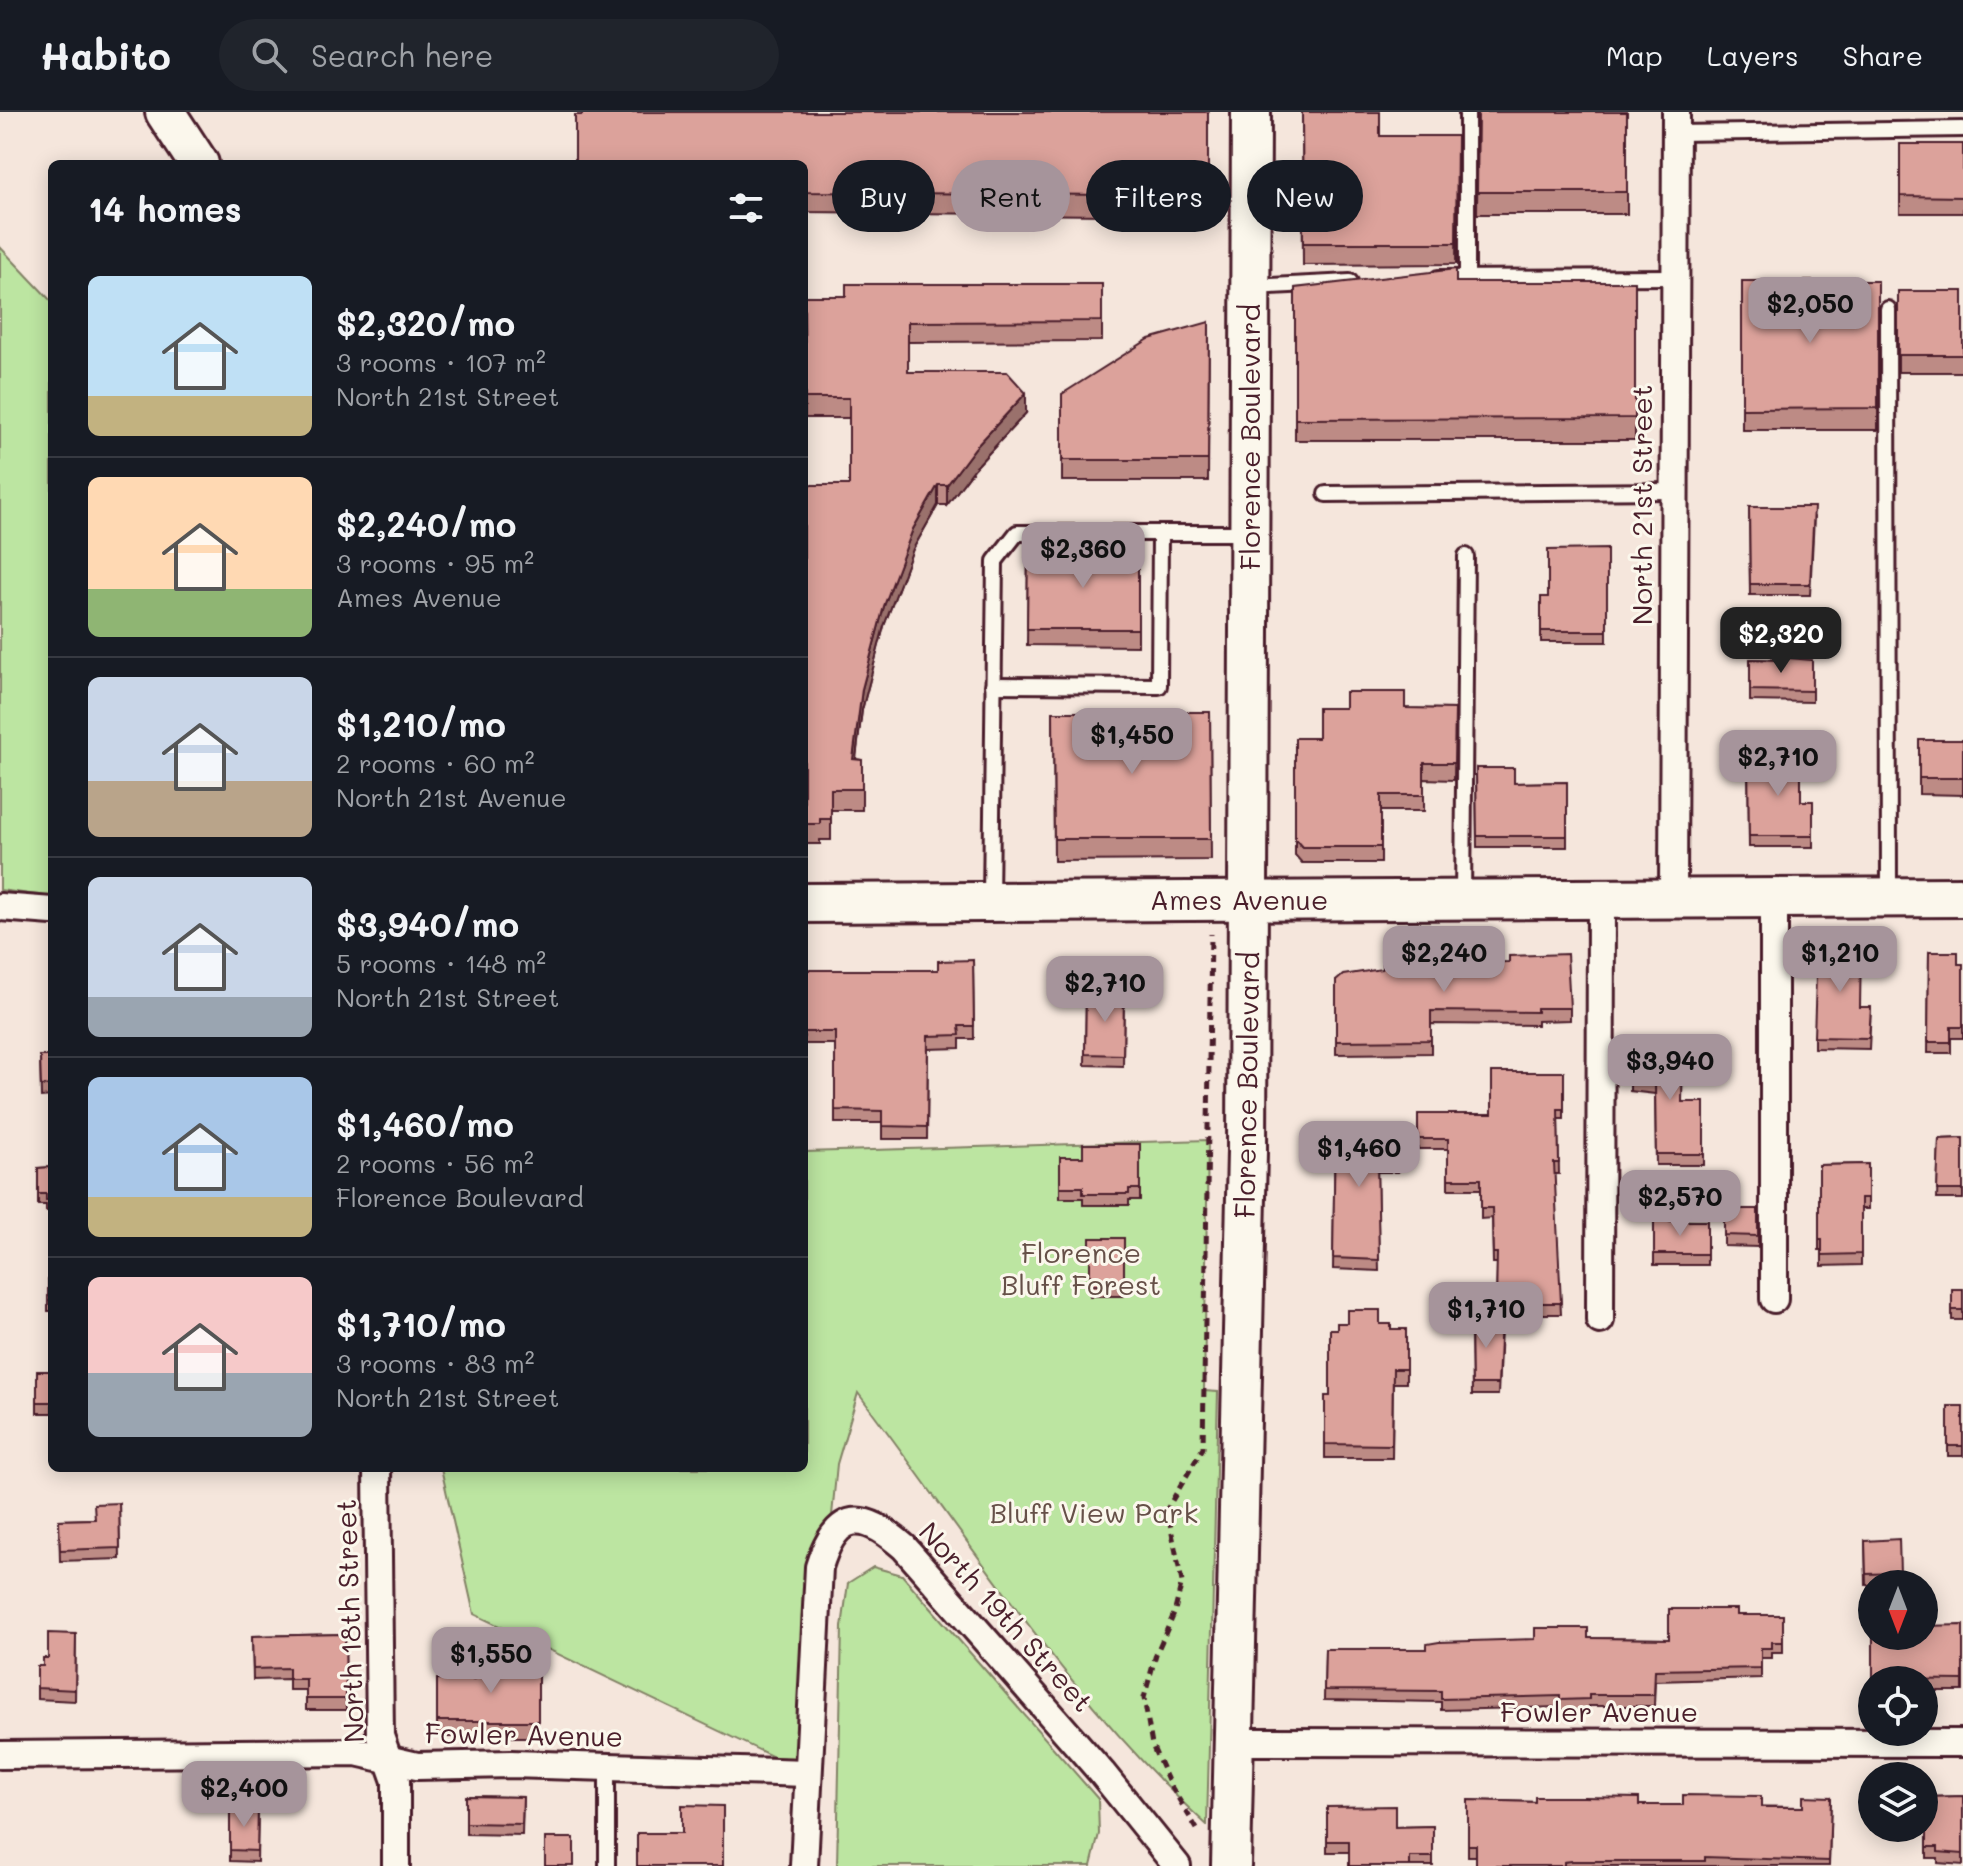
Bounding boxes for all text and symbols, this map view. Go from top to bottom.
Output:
search box [219,19,779,91]
text: Habito [40,30,171,80]
icon: search [247,33,291,77]
text: Search here [311,35,493,75]
text: Map [1606,37,1663,73]
text: Layers [1707,37,1799,73]
text: Share [1843,37,1923,73]
chip: Buy [832,160,935,232]
chip: Rent [951,160,1070,232]
chip: Filters [1086,160,1231,232]
chip: New [1247,160,1363,232]
text: 14 homes [88,186,242,231]
icon: filters [724,186,768,230]
pin: $2,050 [1745,277,1875,345]
text: $2,050 [1766,286,1854,320]
text: $2,320/mo [336,300,515,345]
street label: Florence Boulevard [1231,304,1267,570]
icon: home [152,308,248,404]
text: 3 rooms · 107 m² [336,345,546,379]
text: North 21st Street [336,379,559,413]
street label: North 21st Street [1623,385,1659,625]
text: $2,240/mo [336,501,516,546]
icon: home [152,509,248,605]
pin: $2,360 [1018,522,1148,590]
text: $2,360 [1040,531,1126,565]
text: 3 rooms · 95 m² [336,546,534,580]
text: Ames Avenue [336,580,502,614]
pin: $2,320 [1716,607,1846,675]
text: $2,320 [1738,616,1824,650]
text: $1,210/mo [336,701,506,746]
pin: $1,450 [1067,708,1197,776]
icon: home [152,709,248,805]
text: $1,450 [1090,717,1174,751]
pin: $2,710 [1713,730,1843,798]
text: $2,710 [1737,739,1819,773]
text: 2 rooms · 60 m² [336,746,535,780]
text: North 21st Avenue [336,780,567,814]
street label: Ames Avenue [1150,881,1328,917]
text: $3,940/mo [336,901,519,946]
icon: home [152,909,248,1005]
pin: $2,240 [1379,926,1509,994]
pin: $1,210 [1775,926,1905,994]
text: $2,240 [1401,935,1487,969]
text: $1,210 [1801,935,1879,969]
text: 5 rooms · 148 m² [336,946,546,980]
street label: Florence Boulevard [1226,951,1266,1219]
pin: $2,710 [1040,956,1170,1024]
text: $2,710 [1064,965,1146,999]
text: North 21st Street [336,980,559,1014]
pin: $3,940 [1605,1034,1735,1102]
text: $3,940 [1626,1043,1714,1077]
text: $1,460/mo [336,1101,514,1146]
icon: home [152,1109,248,1205]
pin: $1,460 [1294,1121,1424,1189]
text: $1,460 [1317,1130,1401,1164]
text: 2 rooms · 56 m² [336,1146,534,1180]
pin: $2,570 [1615,1170,1745,1238]
text: $2,570 [1638,1179,1722,1213]
text: Florence Boulevard [336,1180,584,1214]
park label: Florence Bluff Forest [1001,1234,1161,1302]
pin: $1,710 [1421,1282,1551,1350]
text: $1,710 [1447,1291,1525,1325]
text: $1,710/mo [336,1301,506,1346]
icon: home [152,1309,248,1405]
text: 3 rooms · 83 m² [336,1346,535,1380]
text: North 21st Street [336,1380,559,1414]
park label: Bluff View Park [990,1494,1198,1530]
street label: North 18th Street [327,1498,371,1744]
street label: North 19th Street [912,1514,1102,1719]
north arrow [1858,1570,1938,1650]
map controls [1858,1570,1938,1842]
pin: $1,550 [426,1627,556,1695]
text: $1,550 [450,1636,532,1670]
button: locate [1858,1666,1938,1746]
street label: Fowler Avenue [1500,1693,1698,1729]
street label: Fowler Avenue [425,1714,623,1754]
pin: $2,400 [179,1761,309,1829]
button: layers [1858,1762,1938,1842]
text: $2,400 [200,1770,288,1804]

